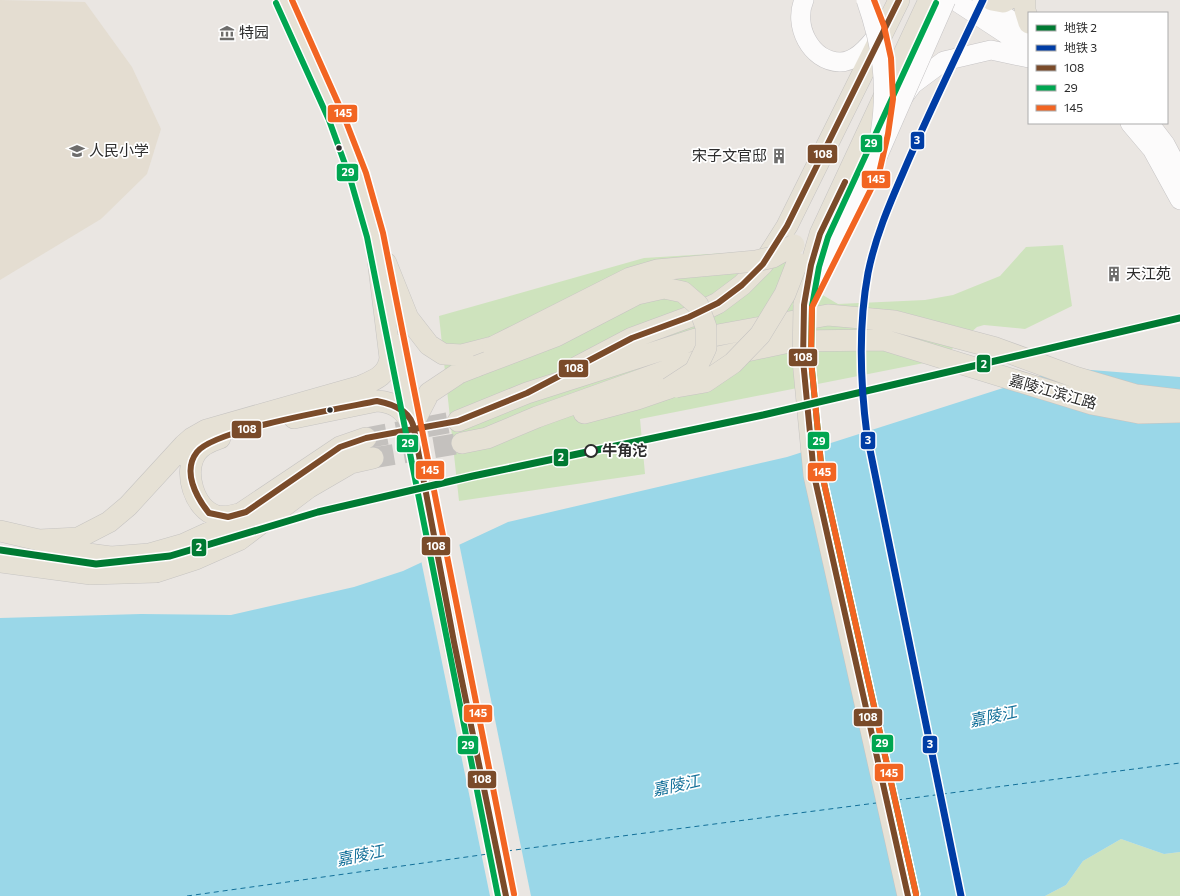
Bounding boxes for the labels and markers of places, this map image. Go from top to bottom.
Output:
place label: 特园 [239,23,269,41]
museum icon: 特园 [218,24,236,42]
place label: 人民小学 [89,141,149,159]
school or university icon: 人民小学 [68,142,86,160]
unlabelled marker [334,143,344,153]
place label: 宋子文官邸 [692,146,767,164]
building icon: 宋子文官邸 [770,147,788,165]
place label: 天江苑 [1126,264,1171,282]
building icon: 天江苑 [1105,265,1123,283]
unlabelled marker [325,405,335,415]
place label: 牛角沱 [602,441,647,459]
marker: 牛角沱 [584,444,598,458]

